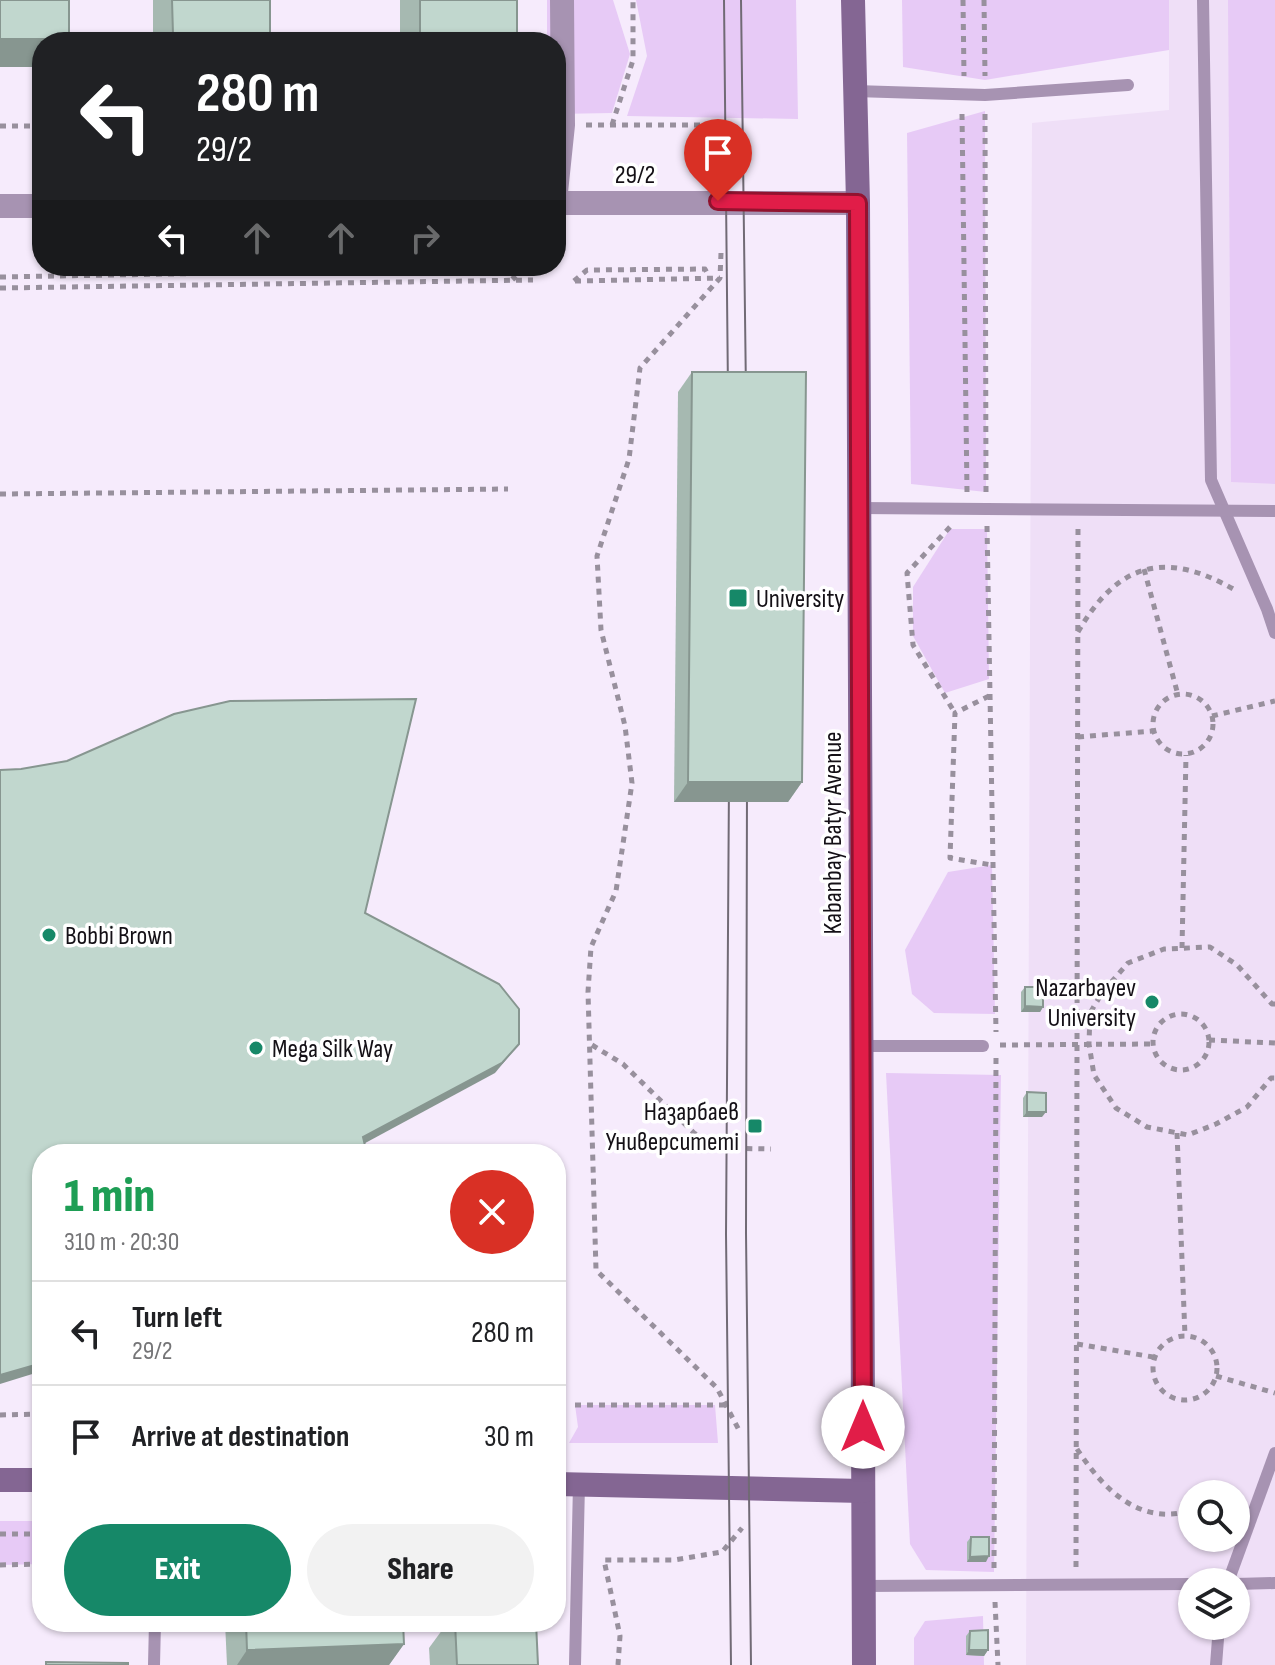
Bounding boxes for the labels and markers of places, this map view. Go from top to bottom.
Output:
pin [684,119,752,201]
place label: University [756,584,844,615]
marker: University [727,587,749,609]
place label: Bobbi Brown [65,921,173,952]
marker: Bobbi Brown [40,926,58,944]
place label: Nazarbayev University [1035,973,1136,1034]
marker: Nazarbayev University [1143,993,1161,1011]
place label: Mega Silk Way [272,1034,393,1065]
marker: Mega Silk Way [247,1039,265,1057]
place label: Назарбаев Университеті [605,1097,739,1158]
marker: Назарбаев Университеті [746,1117,764,1135]

